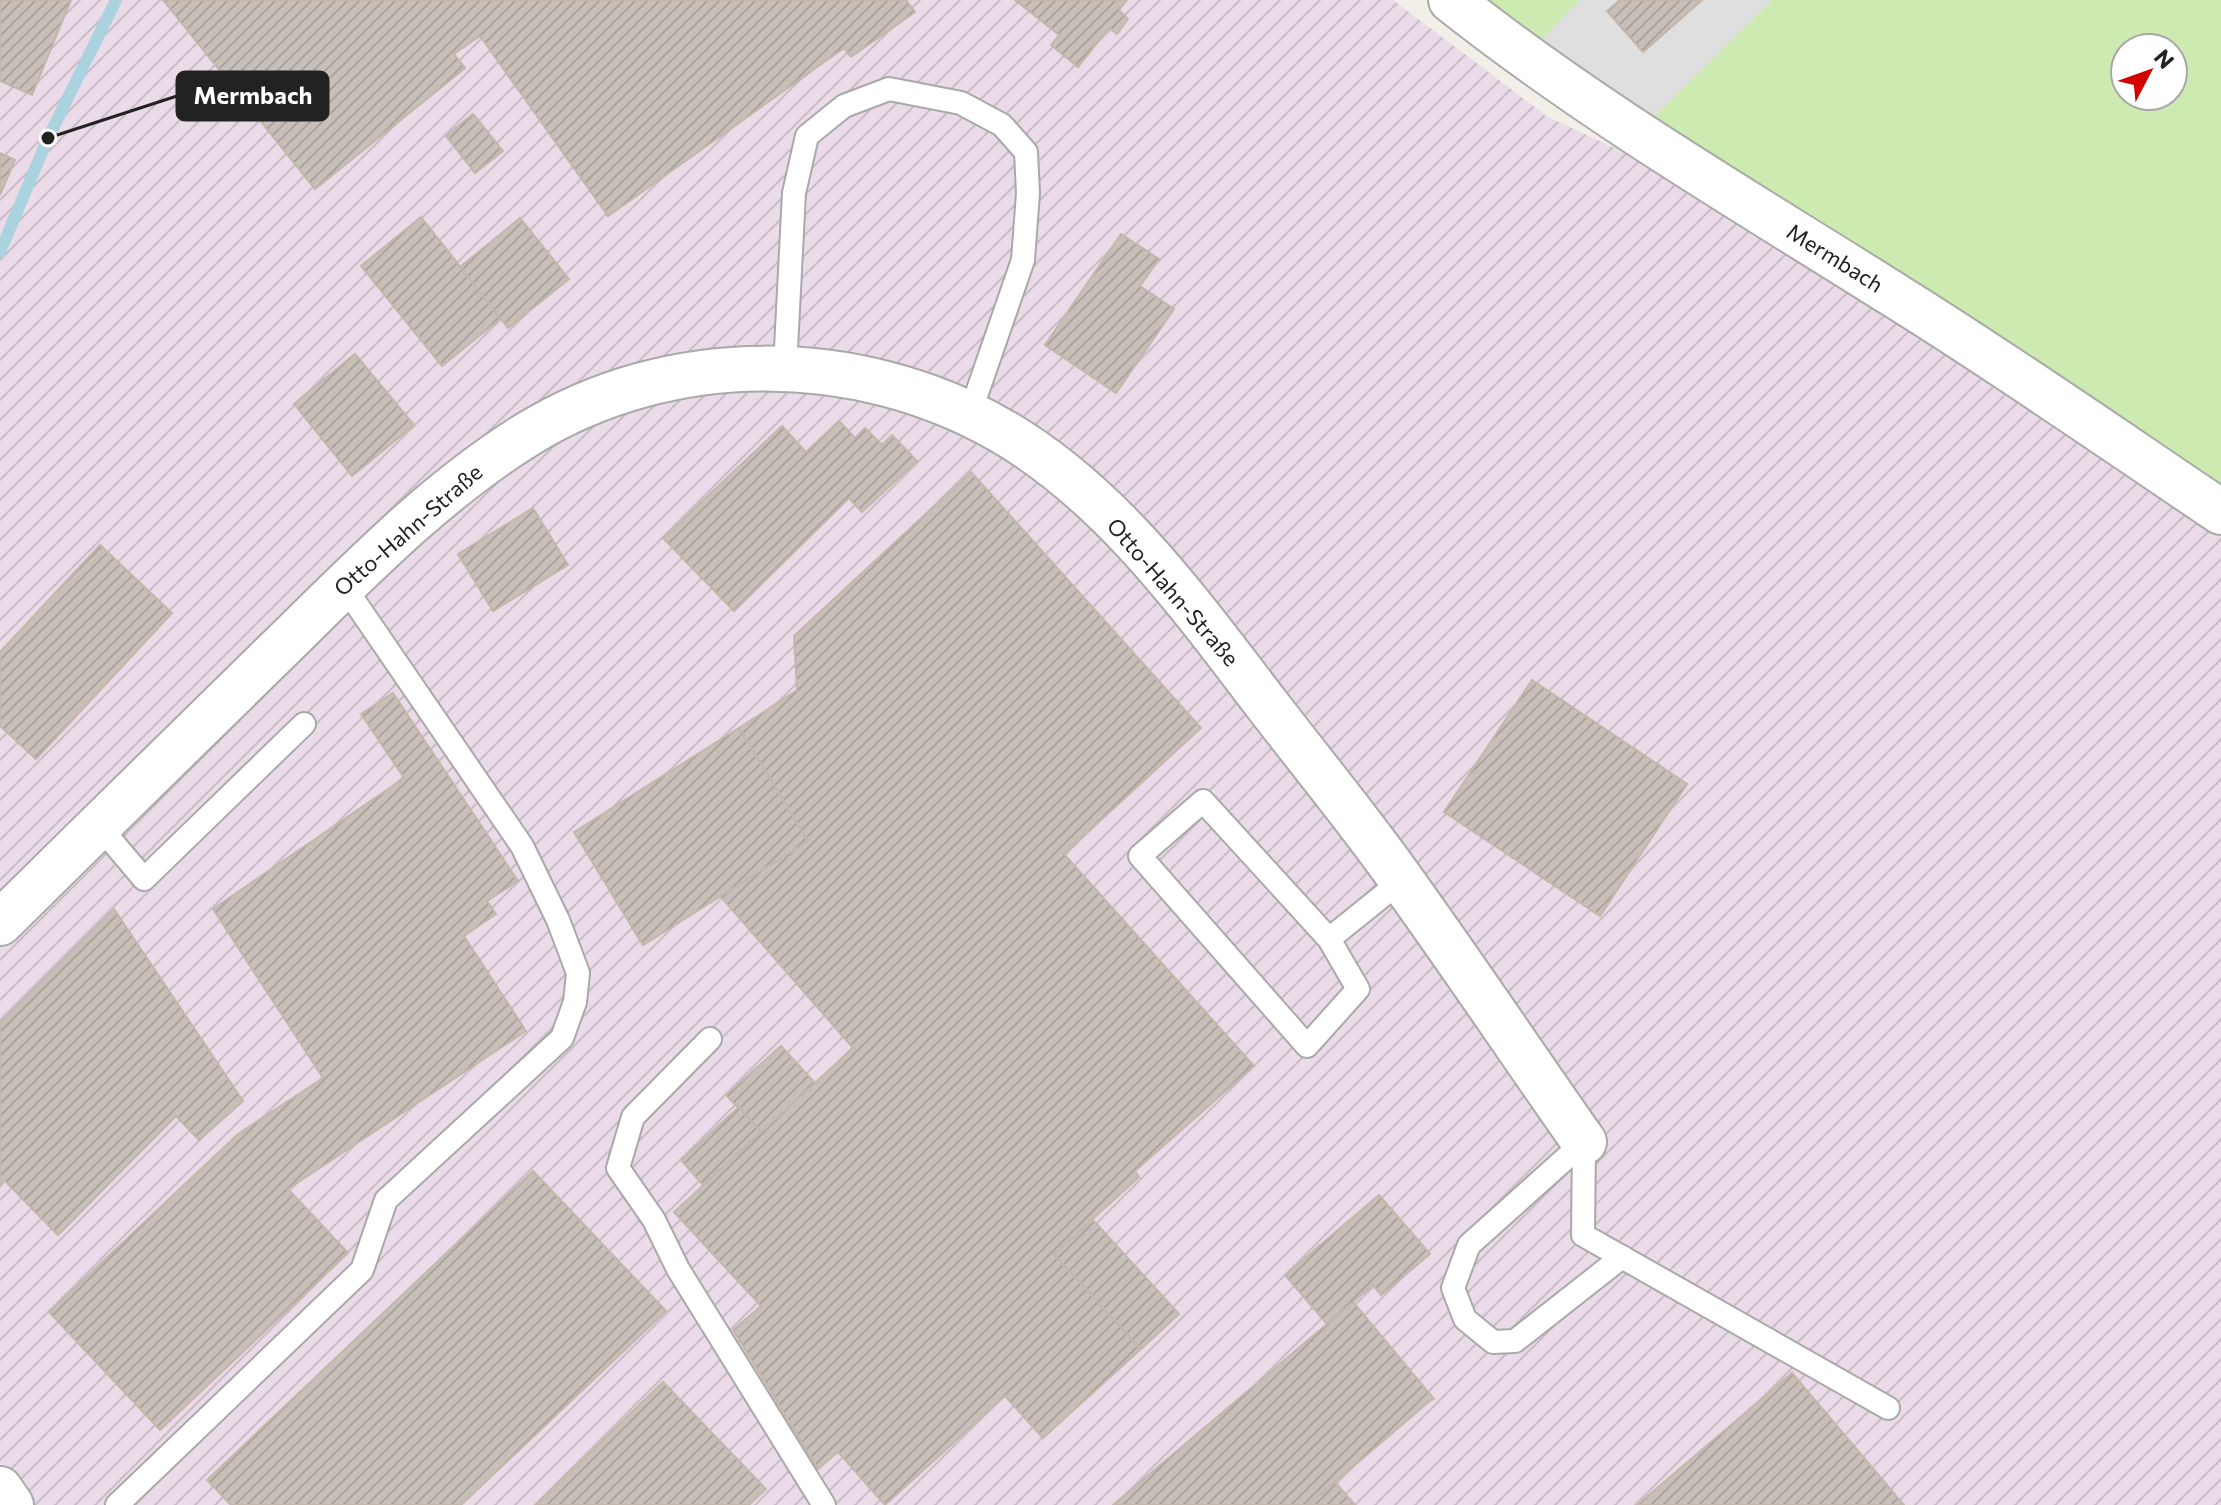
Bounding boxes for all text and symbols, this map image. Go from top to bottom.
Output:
north arrow [2109,32,2189,112]
text: N [2149,43,2180,74]
callout: Mermbach [177,72,328,120]
text: Mermbach [194,80,312,109]
street label: Mermbach [1782,217,1888,298]
street label: Otto-Hahn-Straße [328,458,487,601]
street label: Otto-Hahn-Straße [1102,512,1245,671]

